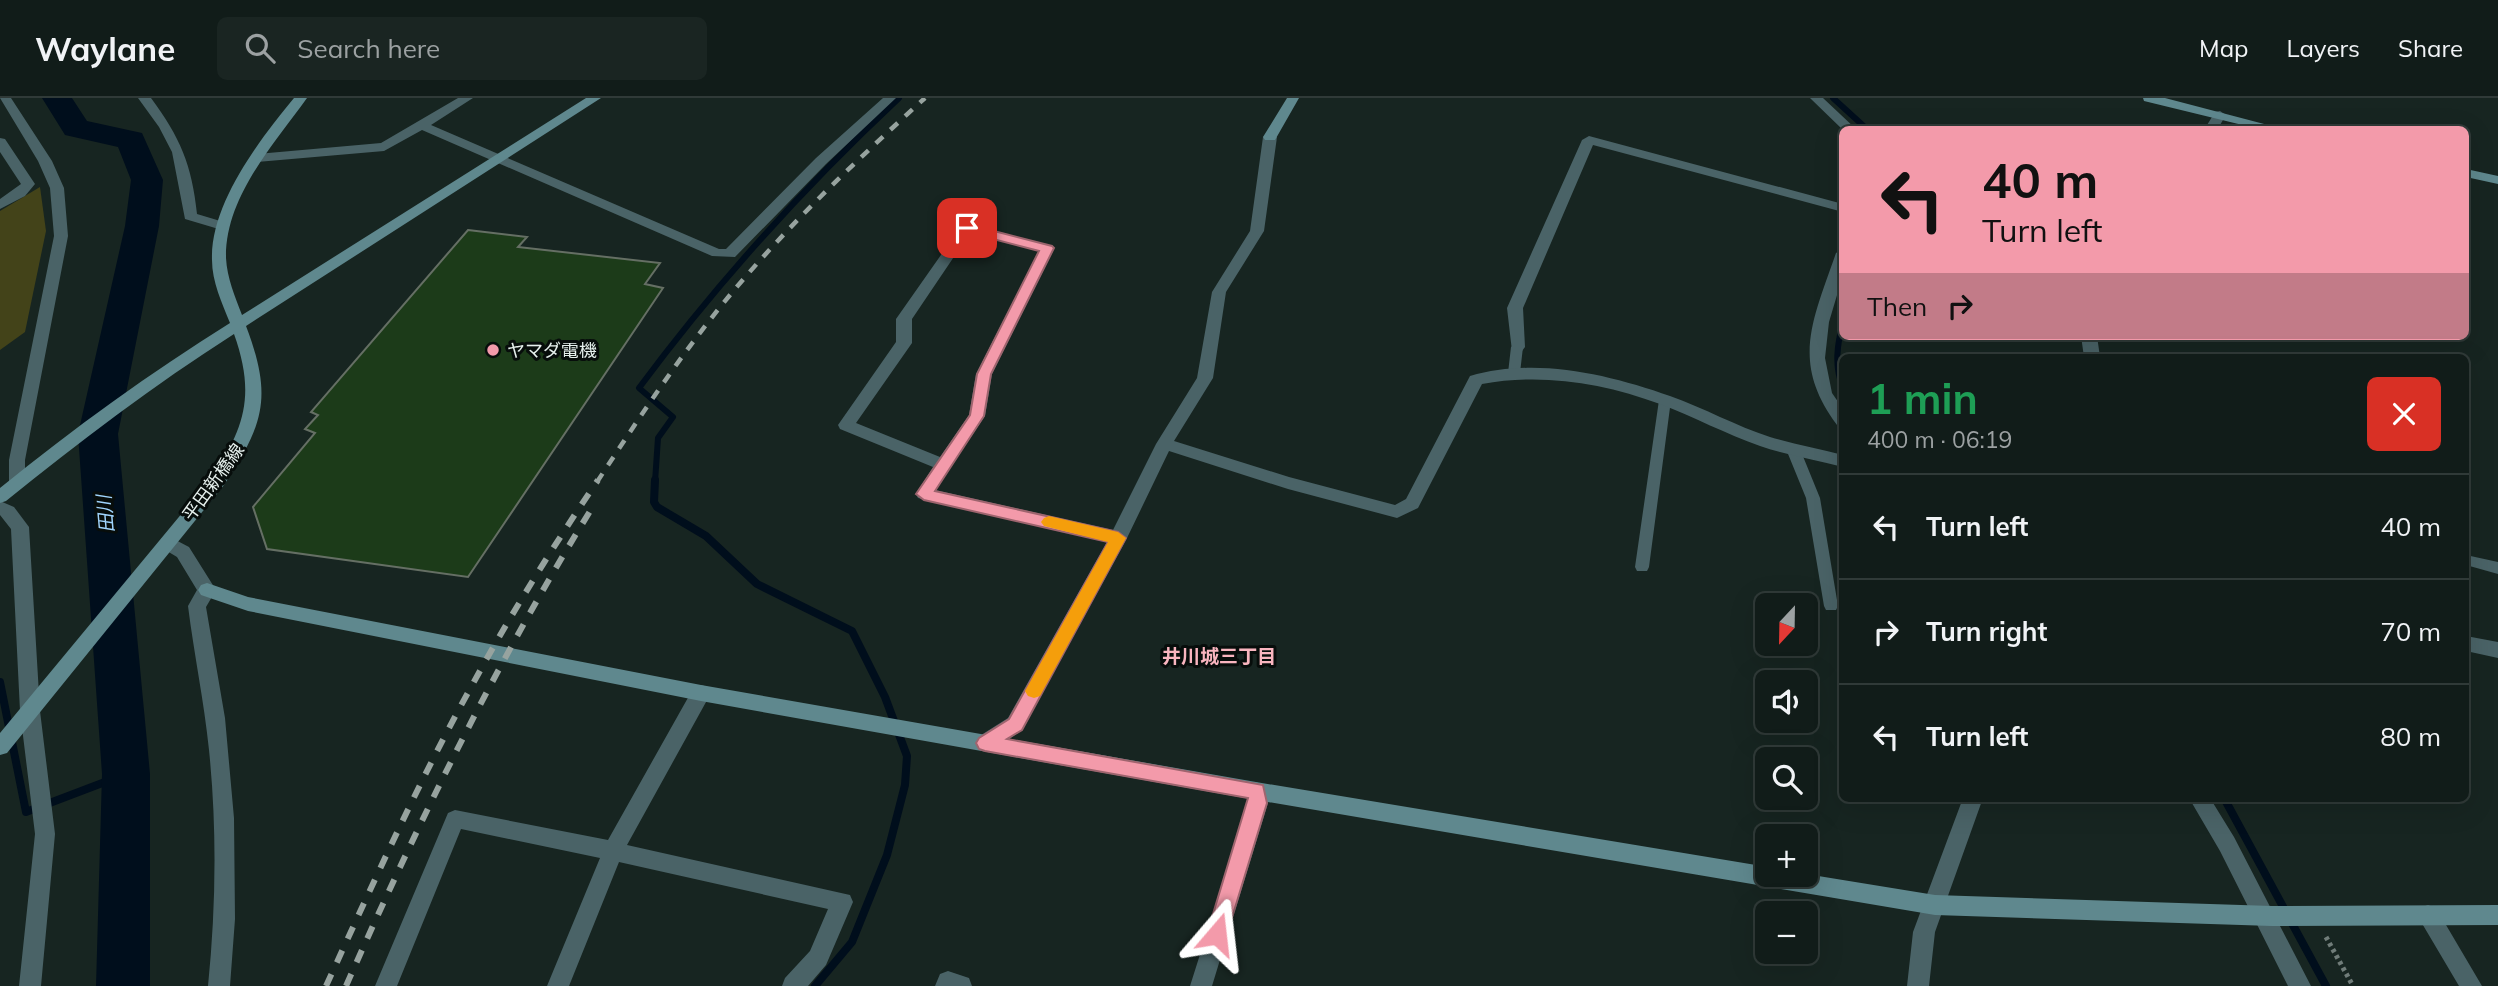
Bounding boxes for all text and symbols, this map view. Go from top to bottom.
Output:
search box [217,17,707,80]
text: Waylane [35,28,175,69]
icon: search [241,29,279,67]
text: Search here [297,32,440,65]
text: Map [2199,33,2248,63]
text: Layers [2286,33,2360,63]
text: Share [2398,33,2463,63]
text: 40 m [1982,149,2098,210]
icon: left [1867,154,1958,245]
pin [937,198,997,258]
icon: arrive [948,209,986,247]
text: Turn left [1982,210,2102,250]
icon: right [1941,287,1979,325]
text: Then [1867,290,1927,323]
place label: ヤマダ電機 [507,339,597,362]
marker: ヤマダ電機 [485,342,501,358]
text: 1 min [1867,372,1978,425]
button: close [2367,377,2441,451]
text: 400 m · 06:19 [1867,425,2012,454]
street label: 平田新橋線 [177,439,249,525]
water label: 田川 [91,492,119,534]
icon: left [1867,508,1905,546]
text: Turn left [1926,510,2028,543]
text: 40 m [2380,510,2441,543]
north arrow [1755,593,1818,656]
map controls [1755,593,1818,964]
icon: right [1867,613,1905,651]
text: Turn right [1926,615,2047,648]
text: 70 m [2380,615,2441,648]
district label: 井川城三丁目 [1162,644,1276,668]
button: sound [1755,670,1818,733]
icon: left [1867,718,1905,756]
text: Turn left [1926,720,2028,753]
text: 80 m [2380,720,2441,753]
button: search [1755,747,1818,810]
button: + [1755,824,1818,887]
position arrow [1180,897,1254,971]
button: − [1755,901,1818,964]

